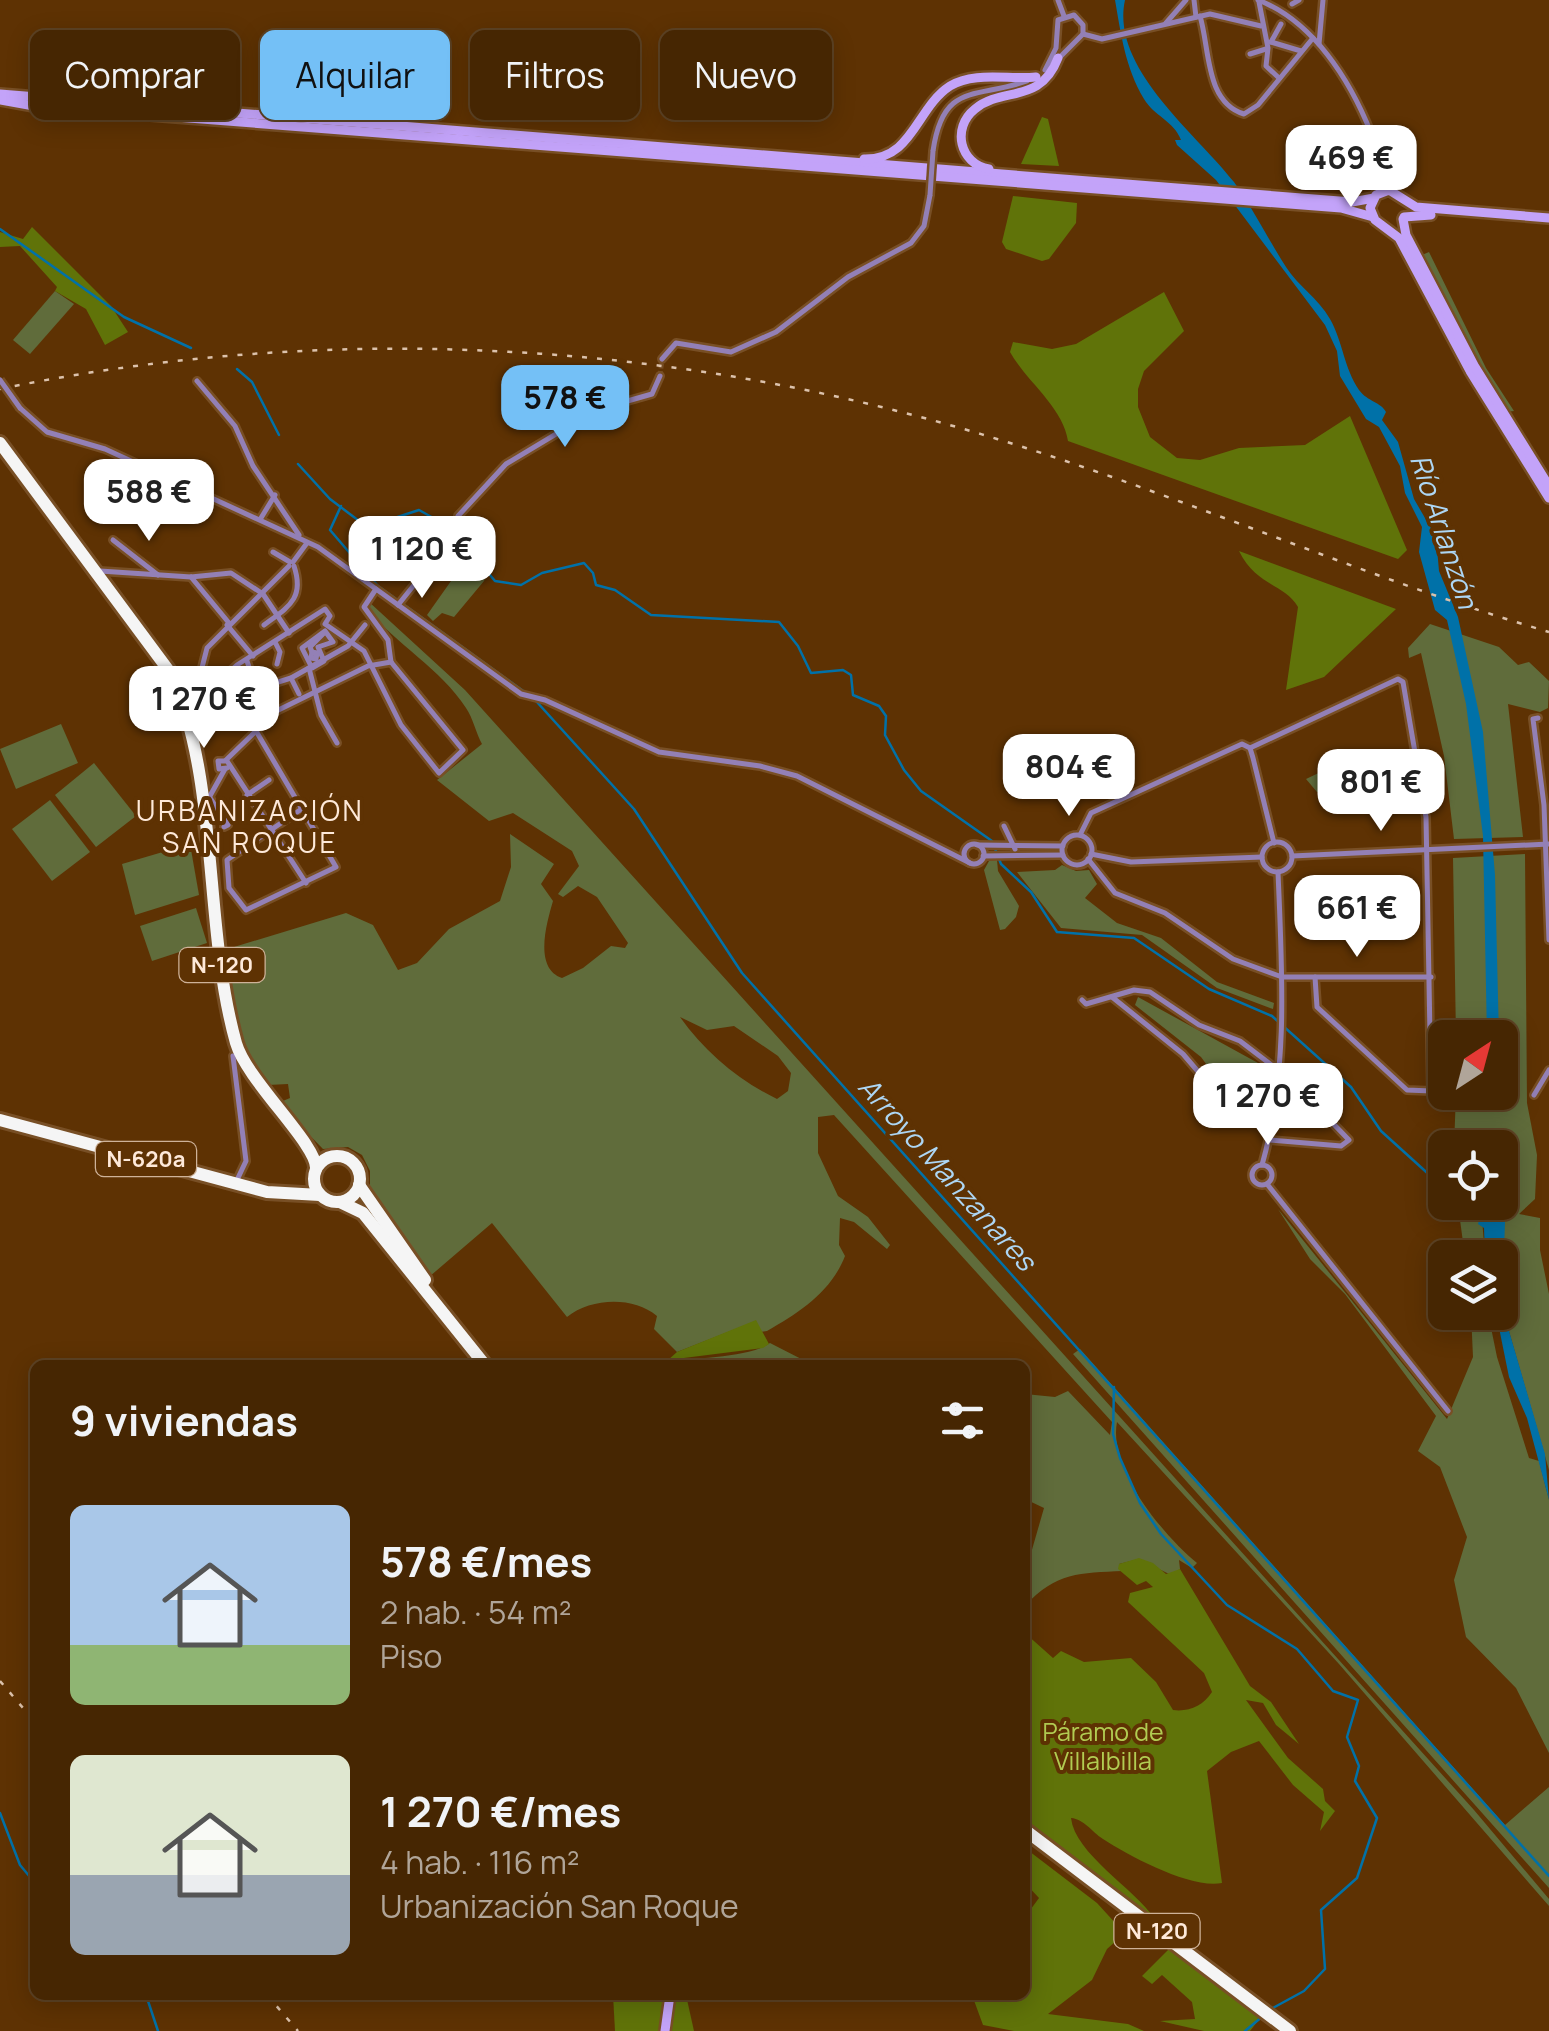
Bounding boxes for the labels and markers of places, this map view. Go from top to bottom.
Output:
pin: 469 € [1281,125,1421,210]
pin: 578 € [495,365,635,450]
pin: 588 € [79,459,219,544]
pin: 1 120 € [330,516,514,601]
pin: 1 270 € [112,666,296,751]
pin: 804 € [999,734,1139,819]
pin: 801 € [1311,749,1451,834]
pin: 661 € [1287,875,1427,960]
pin: 1 270 € [1176,1063,1360,1148]

